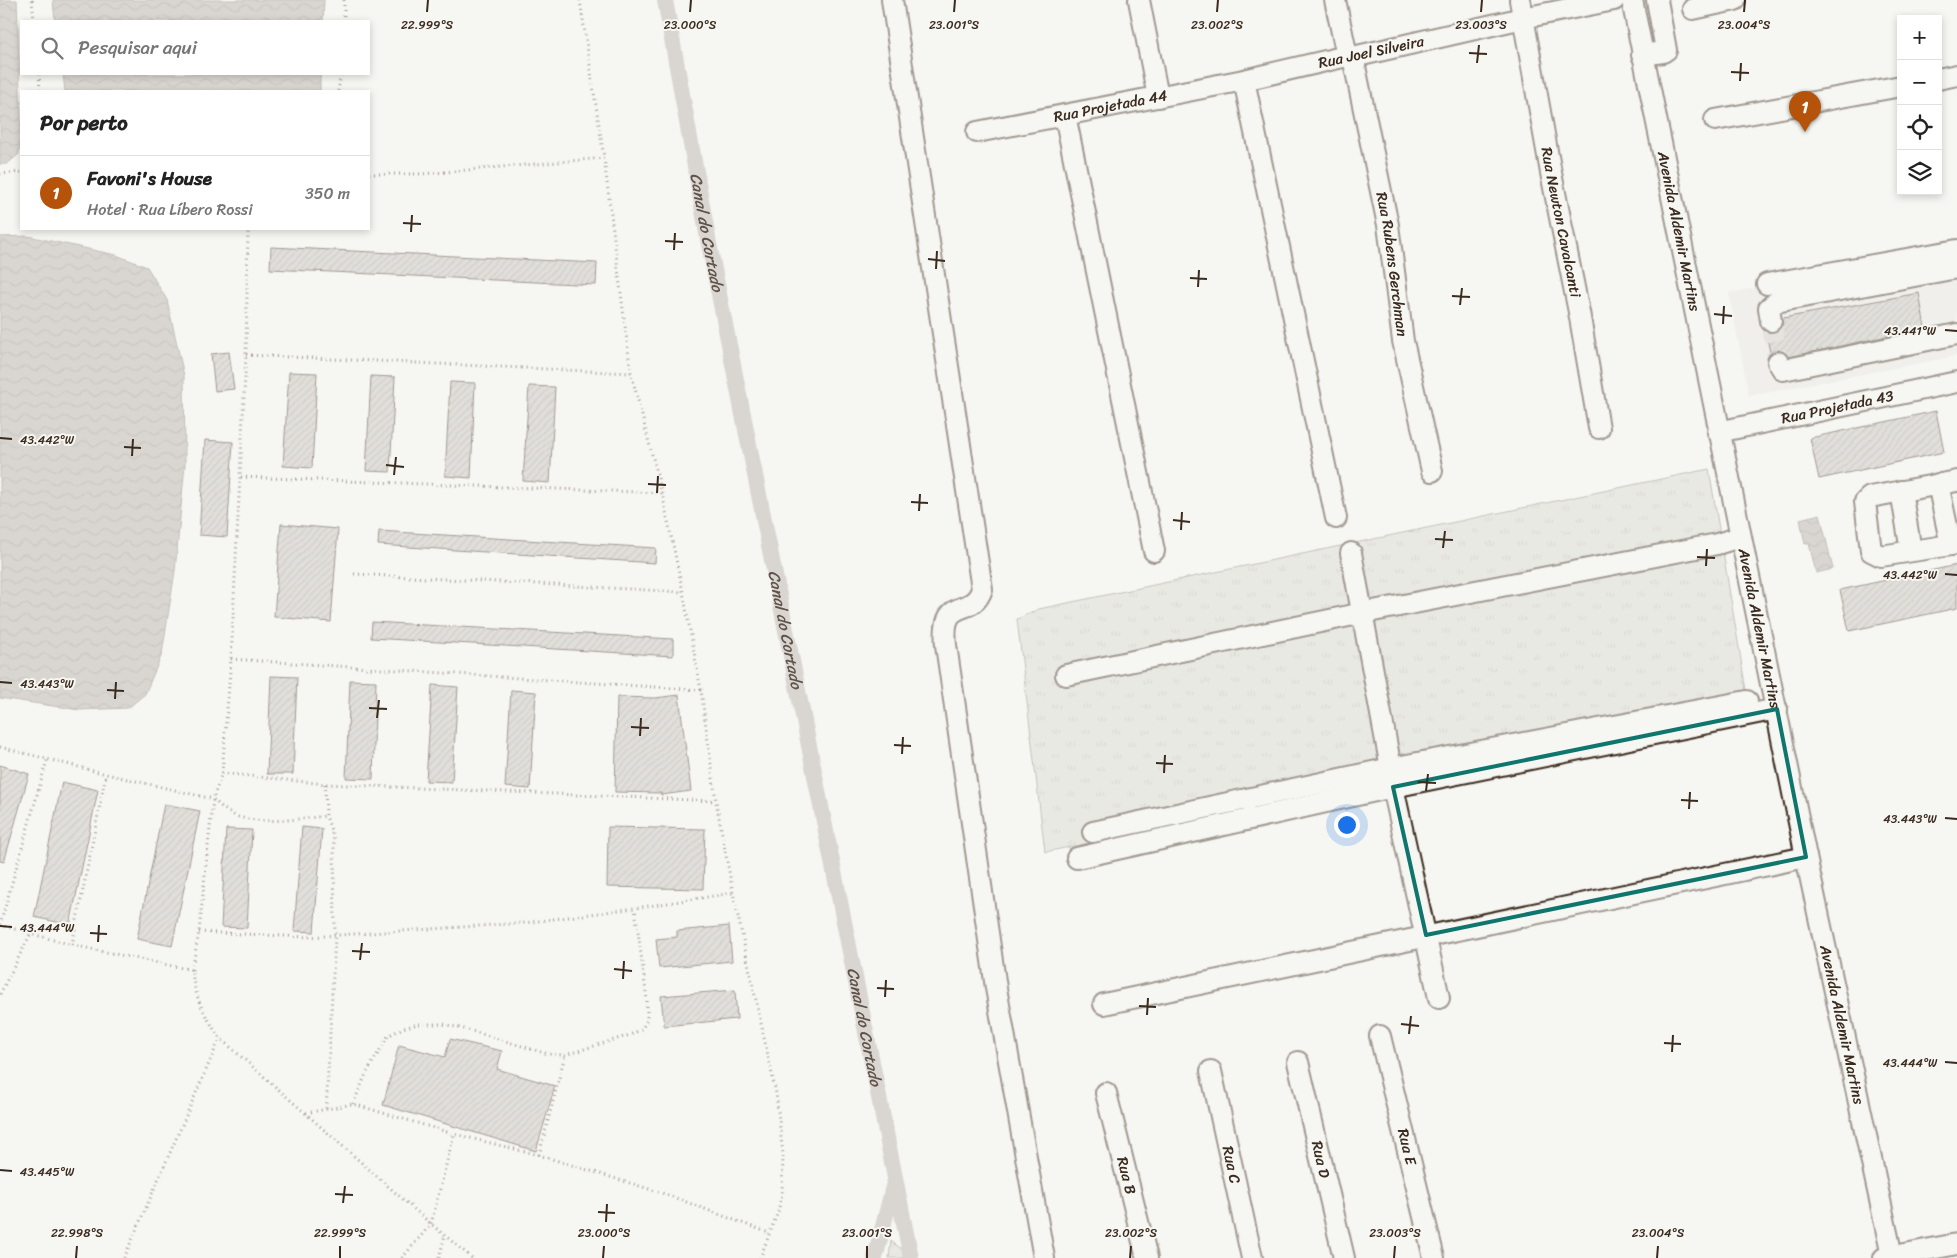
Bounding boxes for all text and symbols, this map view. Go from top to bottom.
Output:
text: 22.999°S [401,14,454,36]
text: 23.000°S [664,14,717,36]
text: 23.001°S [929,14,980,36]
text: 23.002°S [1191,14,1243,36]
text: 23.003°S [1455,14,1507,36]
text: 23.004°S [1718,14,1771,36]
map controls [1897,15,1942,195]
button: + [1897,15,1942,60]
search box [20,20,370,75]
street label: Rua Joel Silveira [1316,28,1427,76]
text: Pesquisar aqui [78,31,197,64]
icon: search [38,34,66,62]
button: − [1897,60,1942,105]
street label: Rua Projetada 44 [1051,82,1170,130]
pin: 1 [1789,91,1821,132]
text: Por perto [40,104,128,142]
button: locate [1897,105,1942,150]
street label: Rua Newton Cavalcanti [1534,145,1589,300]
street label: Avenida Aldemir Martins [1650,148,1708,314]
button: layers [1897,150,1942,195]
text: Favoni's House [87,162,212,195]
water label: Canal do Cortado [682,171,733,295]
text: 1 [53,179,59,208]
text: 350 m [305,179,350,208]
street label: Rua Rubens Gerchman [1368,190,1415,338]
text: Hotel · Rua Líbero Rossi [87,195,253,224]
text: 43.441°W [1884,320,1937,342]
street label: Rua Projetada 43 [1779,383,1896,431]
text: 43.442°W [20,429,75,451]
street label: Avenida Aldemir Martins [1730,545,1788,711]
text: 43.442°W [1883,564,1938,586]
water label: Canal do Cortado [760,568,812,692]
text: 43.443°W [20,673,75,695]
text: 43.443°W [1883,808,1938,830]
your location [1334,812,1360,838]
text: 43.444°W [20,917,75,939]
street label: Avenida Aldemir Martins [1812,941,1872,1107]
water label: Canal do Cortado [839,965,891,1089]
text: 43.444°W [1883,1052,1938,1074]
street label: Rua E [1390,1126,1424,1169]
street label: Rua D [1304,1138,1338,1181]
street label: Rua C [1215,1143,1248,1187]
street label: Rua B [1109,1154,1144,1198]
text: 43.445°W [20,1161,75,1183]
text: 22.998°S [51,1222,104,1244]
text: 22.999°S [314,1222,367,1244]
text: 23.000°S [578,1222,631,1244]
text: 23.001°S [842,1222,893,1244]
text: 23.002°S [1105,1222,1157,1244]
text: 23.003°S [1369,1222,1421,1244]
text: 23.004°S [1632,1222,1685,1244]

